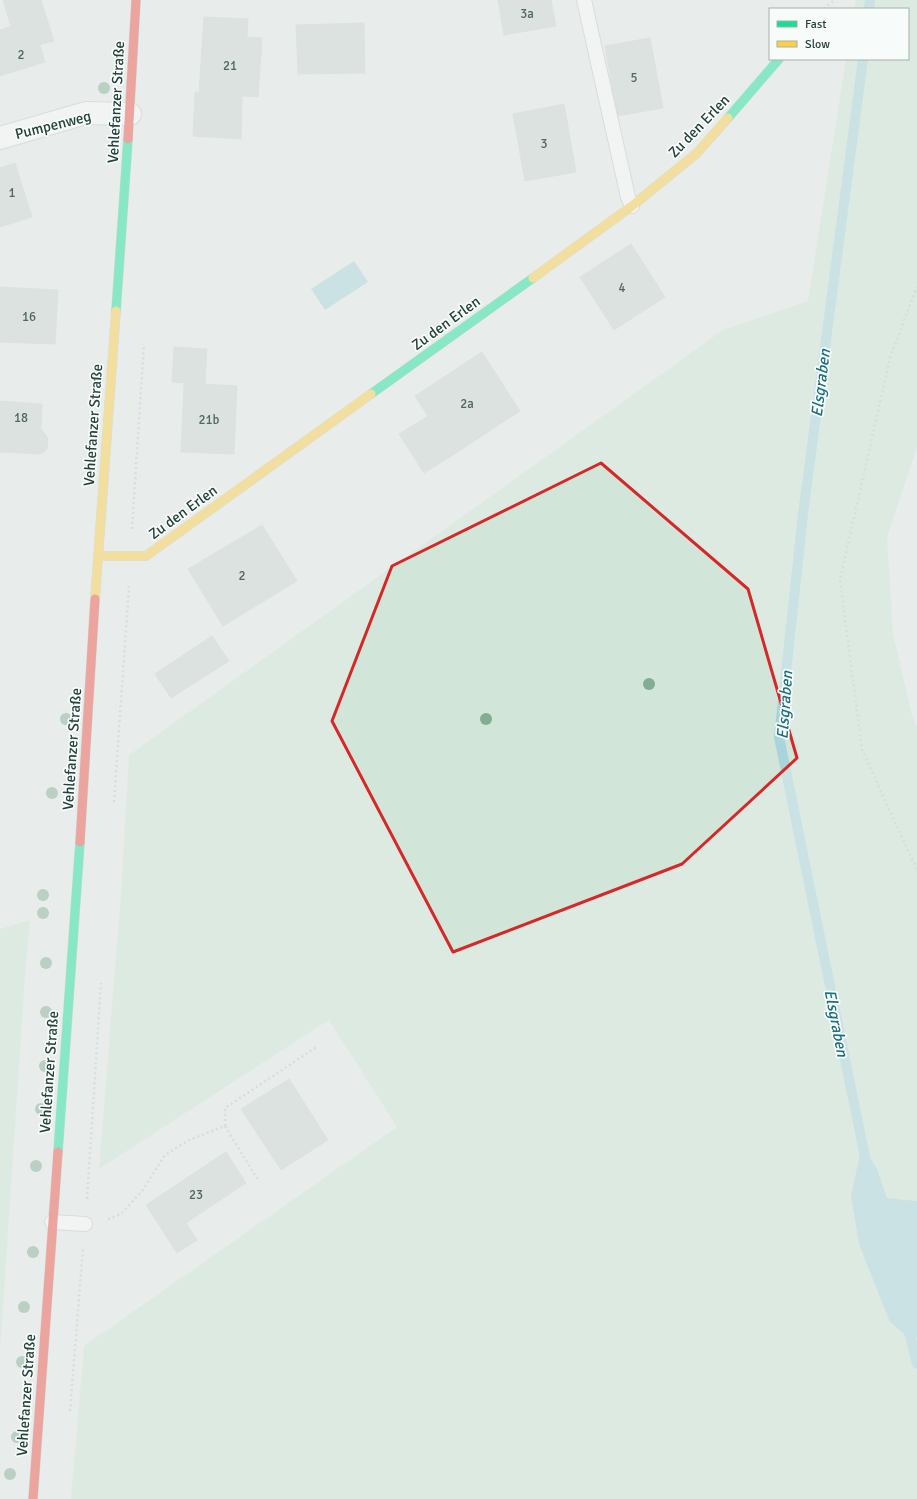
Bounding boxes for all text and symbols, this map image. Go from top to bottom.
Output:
house number: 3a [520,6,534,22]
legend [769,8,909,60]
text: Fast [805,17,826,32]
text: Slow [805,37,830,52]
street label: Vehlefanzer Straße [104,40,128,164]
house number: 2 [17,47,25,63]
house number: 21 [223,58,237,74]
house number: 5 [630,70,638,86]
street label: Zu den Erlen [665,91,733,161]
street label: Pumpenweg [13,107,93,143]
house number: 3 [540,136,548,152]
house number: 1 [8,185,16,201]
house number: 4 [618,280,626,296]
street label: Zu den Erlen [408,292,484,354]
house number: 16 [22,309,36,325]
water label: Elsgraben [807,347,835,418]
street label: Vehlefanzer Straße [80,363,106,487]
house number: 2a [460,396,474,412]
house number: 18 [14,410,28,426]
house number: 21b [199,412,220,428]
street label: Zu den Erlen [145,481,221,543]
house number: 2 [238,568,246,584]
water label: Elsgraben [773,669,797,740]
street label: Vehlefanzer Straße [59,687,85,811]
water label: Elsgraben [820,988,853,1060]
street label: Vehlefanzer Straße [36,1010,62,1134]
house number: 23 [189,1187,203,1203]
street label: Vehlefanzer Straße [13,1333,39,1457]

